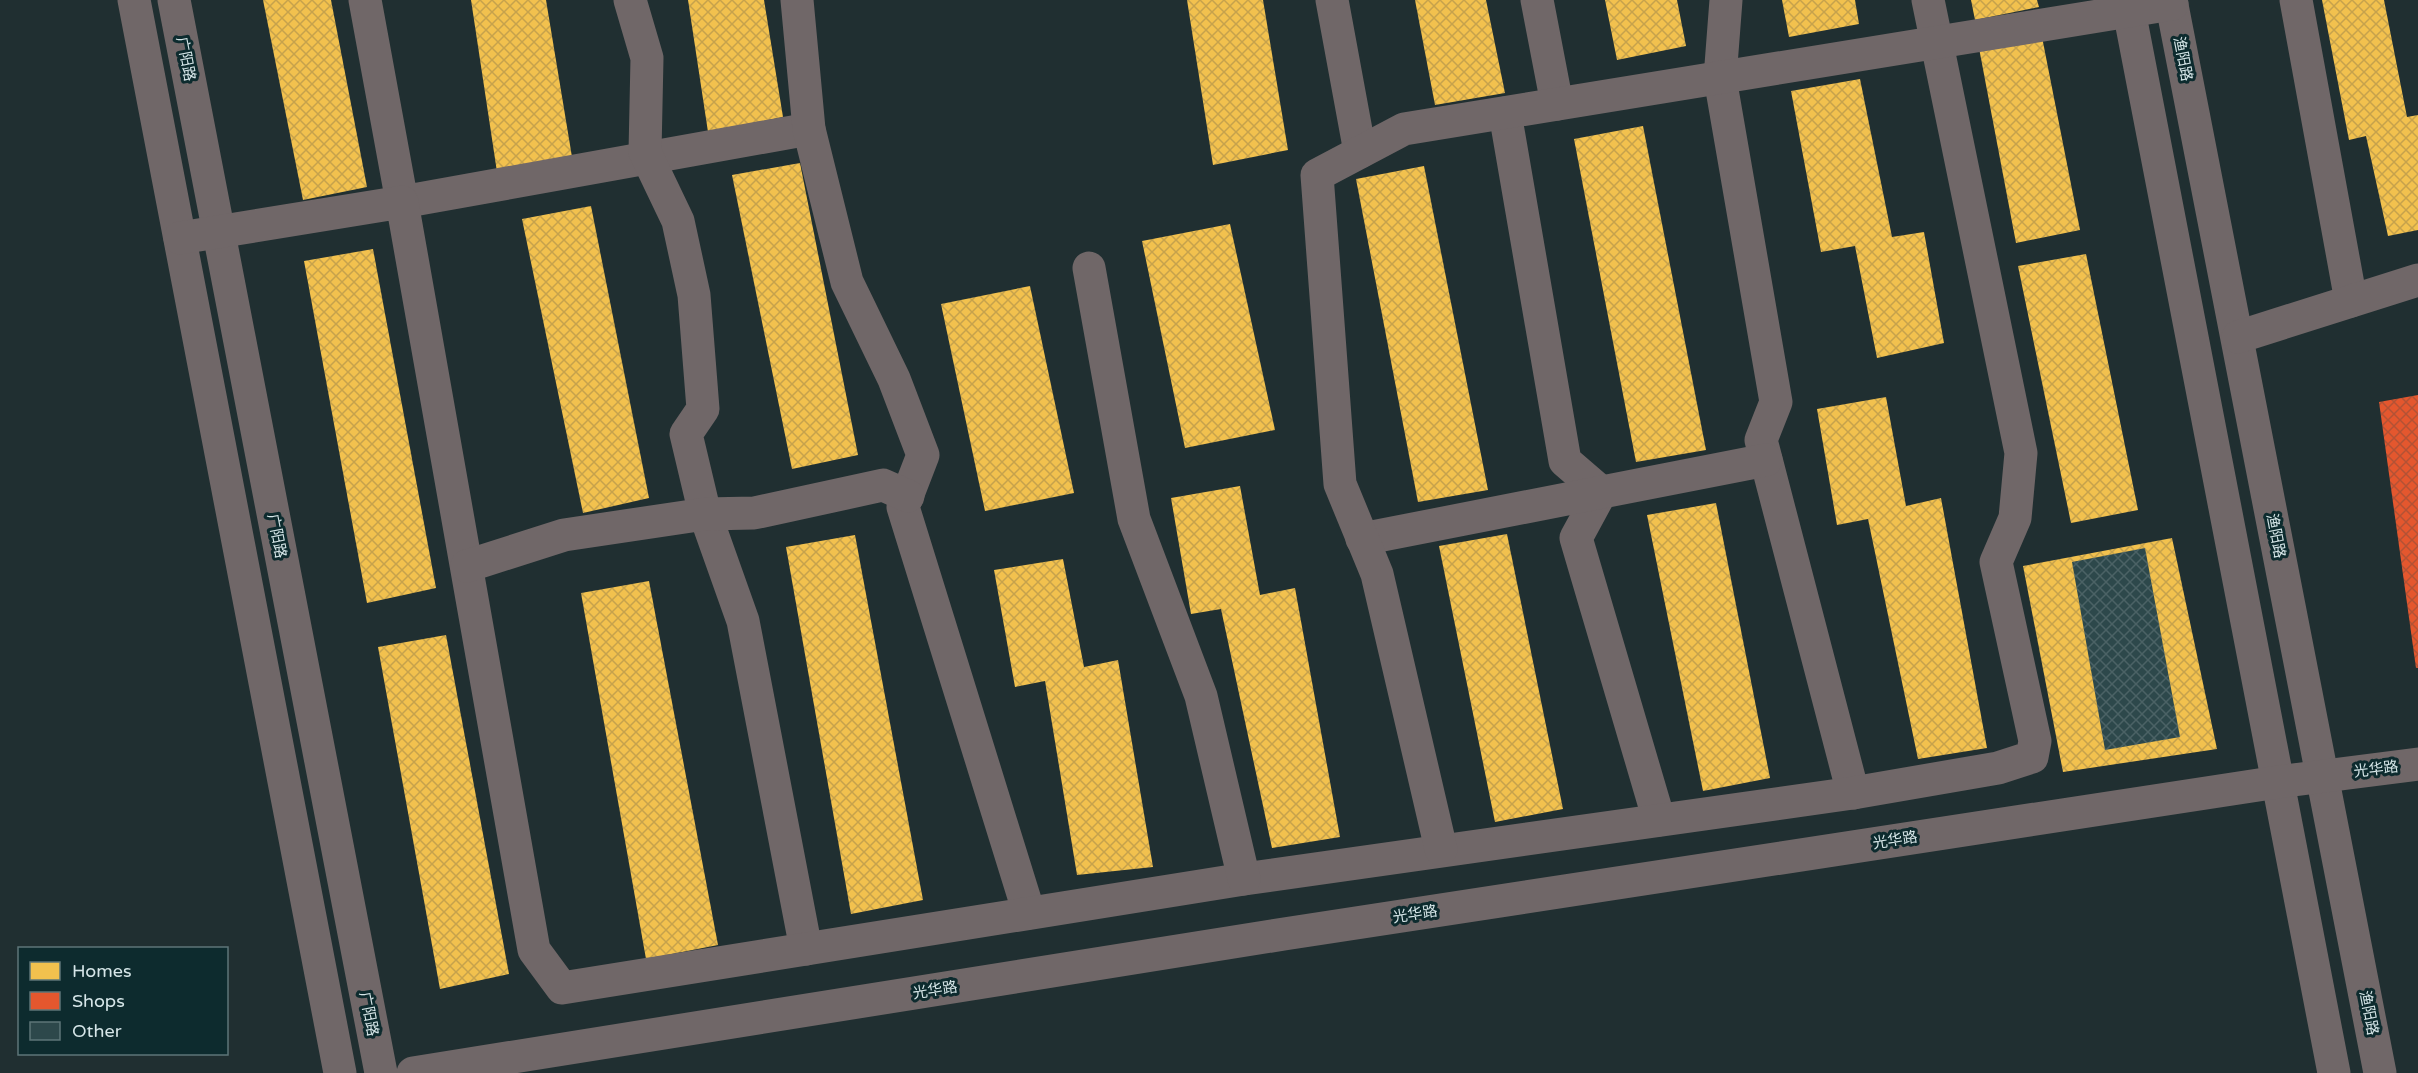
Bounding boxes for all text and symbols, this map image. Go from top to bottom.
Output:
street label: 广阳路 [173,35,199,83]
street label: 渔阳路 [2170,35,2196,83]
street label: 广阳路 [264,512,290,560]
street label: 渔阳路 [2263,512,2289,560]
street label: 光华路 [2353,757,2399,781]
street label: 光华路 [1871,828,1919,852]
street label: 光华路 [1391,902,1439,926]
legend [18,947,228,1055]
text: Homes [72,960,132,982]
street label: 光华路 [911,978,959,1002]
street label: 渔阳路 [2356,989,2382,1037]
text: Shops [72,990,125,1012]
street label: 广阳路 [356,990,382,1038]
text: Other [72,1020,122,1042]

